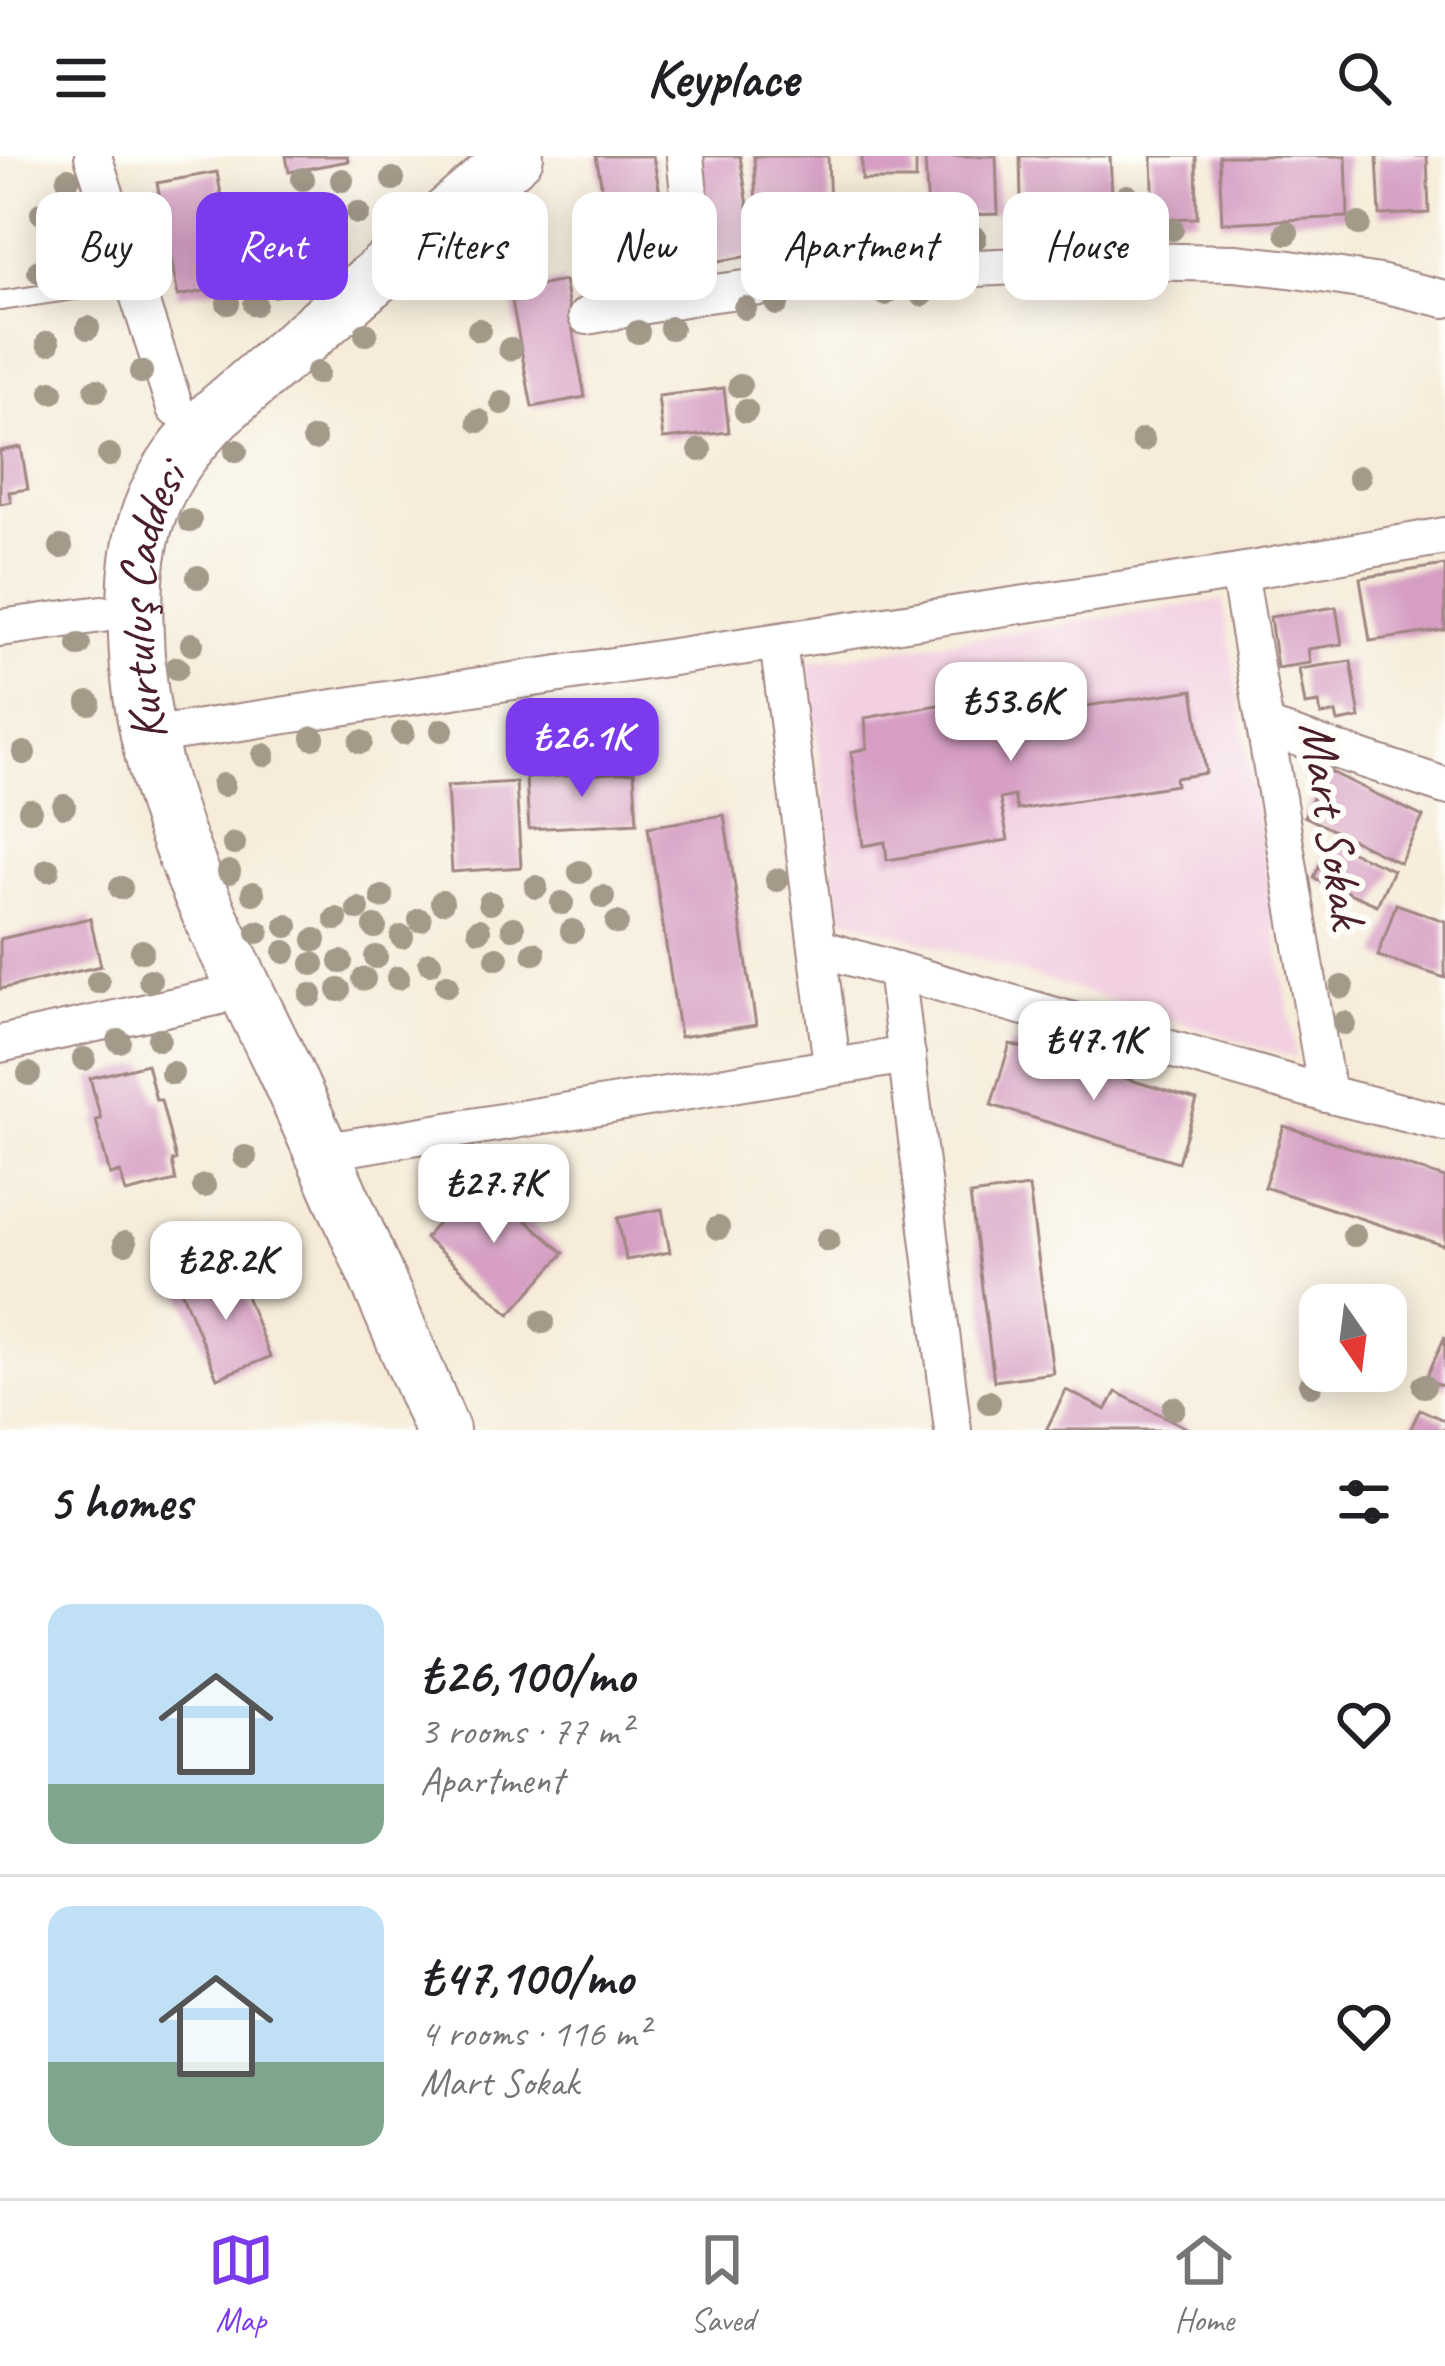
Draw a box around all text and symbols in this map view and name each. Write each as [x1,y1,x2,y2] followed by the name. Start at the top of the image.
[647,44,798,112] text: Keyplace
[48,45,114,111] icon: menu
[1331,45,1397,111] icon: search
[36,192,172,300] chip: Buy
[196,192,348,300] chip: Rent
[372,192,548,300] chip: Filters
[572,192,717,300] chip: New
[741,192,979,300] chip: Apartment
[1003,192,1169,300] chip: House
[104,444,204,747] street label: Kurtuluş Caddesi
[913,662,1109,764] pin: ₺53.6K
[962,676,1060,725] text: ₺53.6K
[484,698,680,800] pin: ₺26.1K
[533,712,631,761] text: ₺26.1K
[1285,717,1381,935] street label: Mart Sokak
[996,1001,1192,1103] pin: ₺47.1K
[1045,1015,1143,1064] text: ₺47.1K
[396,1144,592,1246] pin: ₺27.7K
[445,1158,543,1207] text: ₺27.7K
[128,1221,324,1323] pin: ₺28.2K
[177,1235,275,1284] text: ₺28.2K
[1299,1284,1407,1392] north arrow
[1299,1284,1407,1392] map controls
[1331,1469,1397,1535] icon: filters
[48,1470,191,1534] text: 5 homes
[420,1643,634,1707] text: ₺26,100/mo
[144,1652,288,1796] icon: home
[1331,1691,1397,1757] icon: heart
[420,1707,631,1756] text: 3 rooms · 77 m²
[420,1756,563,1805] text: Apartment
[420,1945,633,2009] text: ₺47,100/mo
[144,1954,288,2098] icon: home
[1331,1993,1397,2059] icon: heart
[420,2009,648,2058] text: 4 rooms · 116 m²
[420,2058,579,2107] text: Mart Sokak
[208,2227,274,2341] tab: Map
[689,2227,755,2341] tab: Saved
[1171,2227,1237,2341] tab: Home

